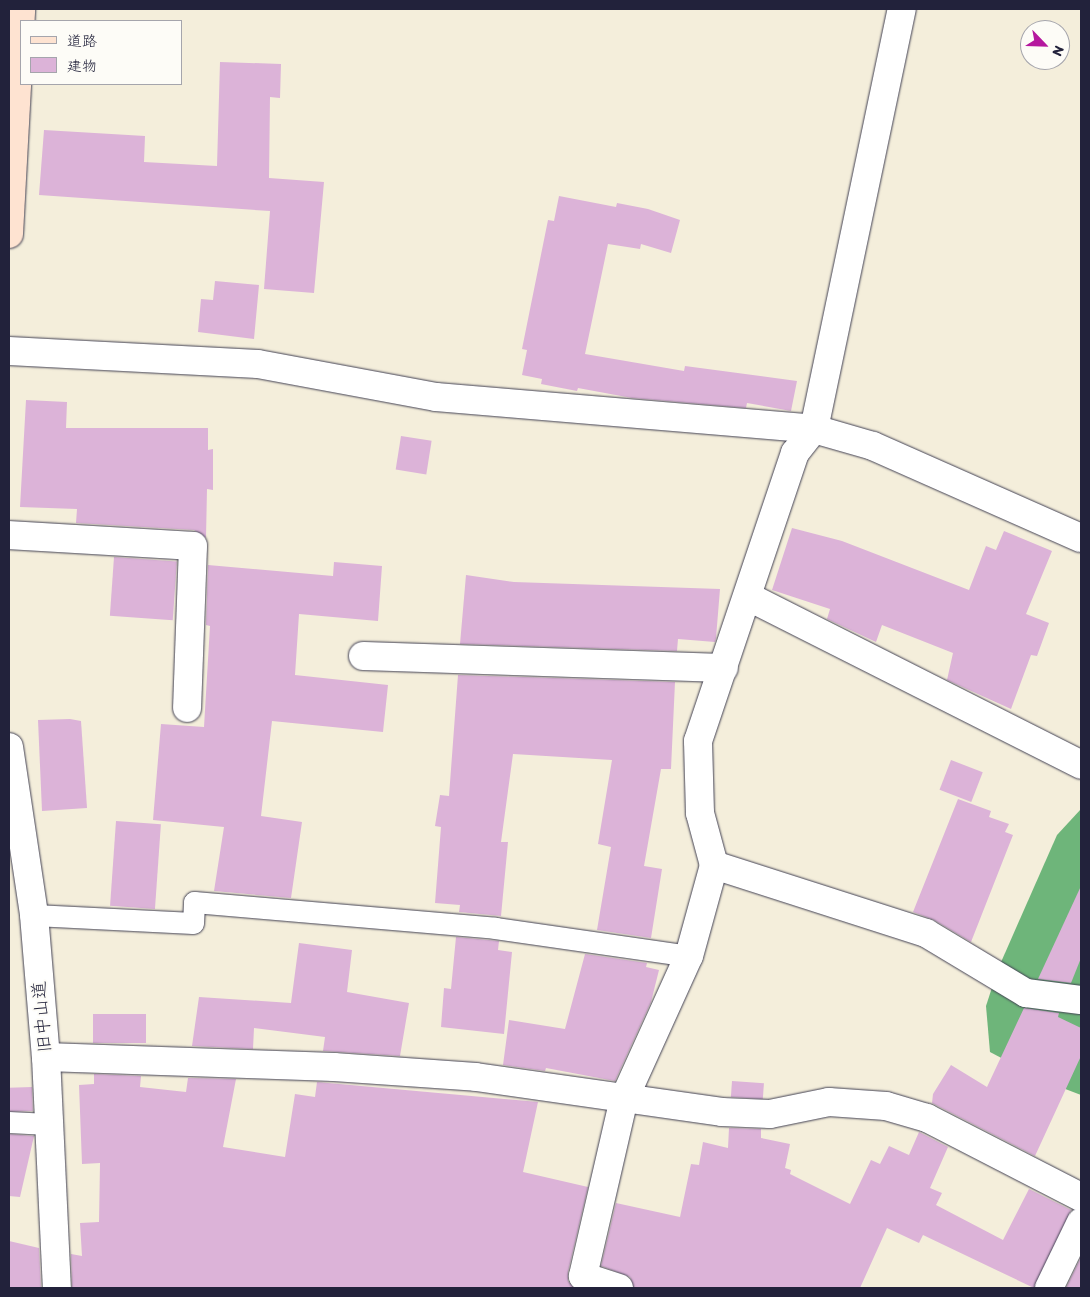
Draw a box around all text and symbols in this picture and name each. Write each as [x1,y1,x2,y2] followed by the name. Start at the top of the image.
[20,20,182,85] legend
[1020,20,1070,70] north arrow
[67,32,97,50] text: 道路
[1049,43,1068,59] text: N
[67,57,97,75] text: 建物
[28,980,56,1054] street label: 旧中山道

